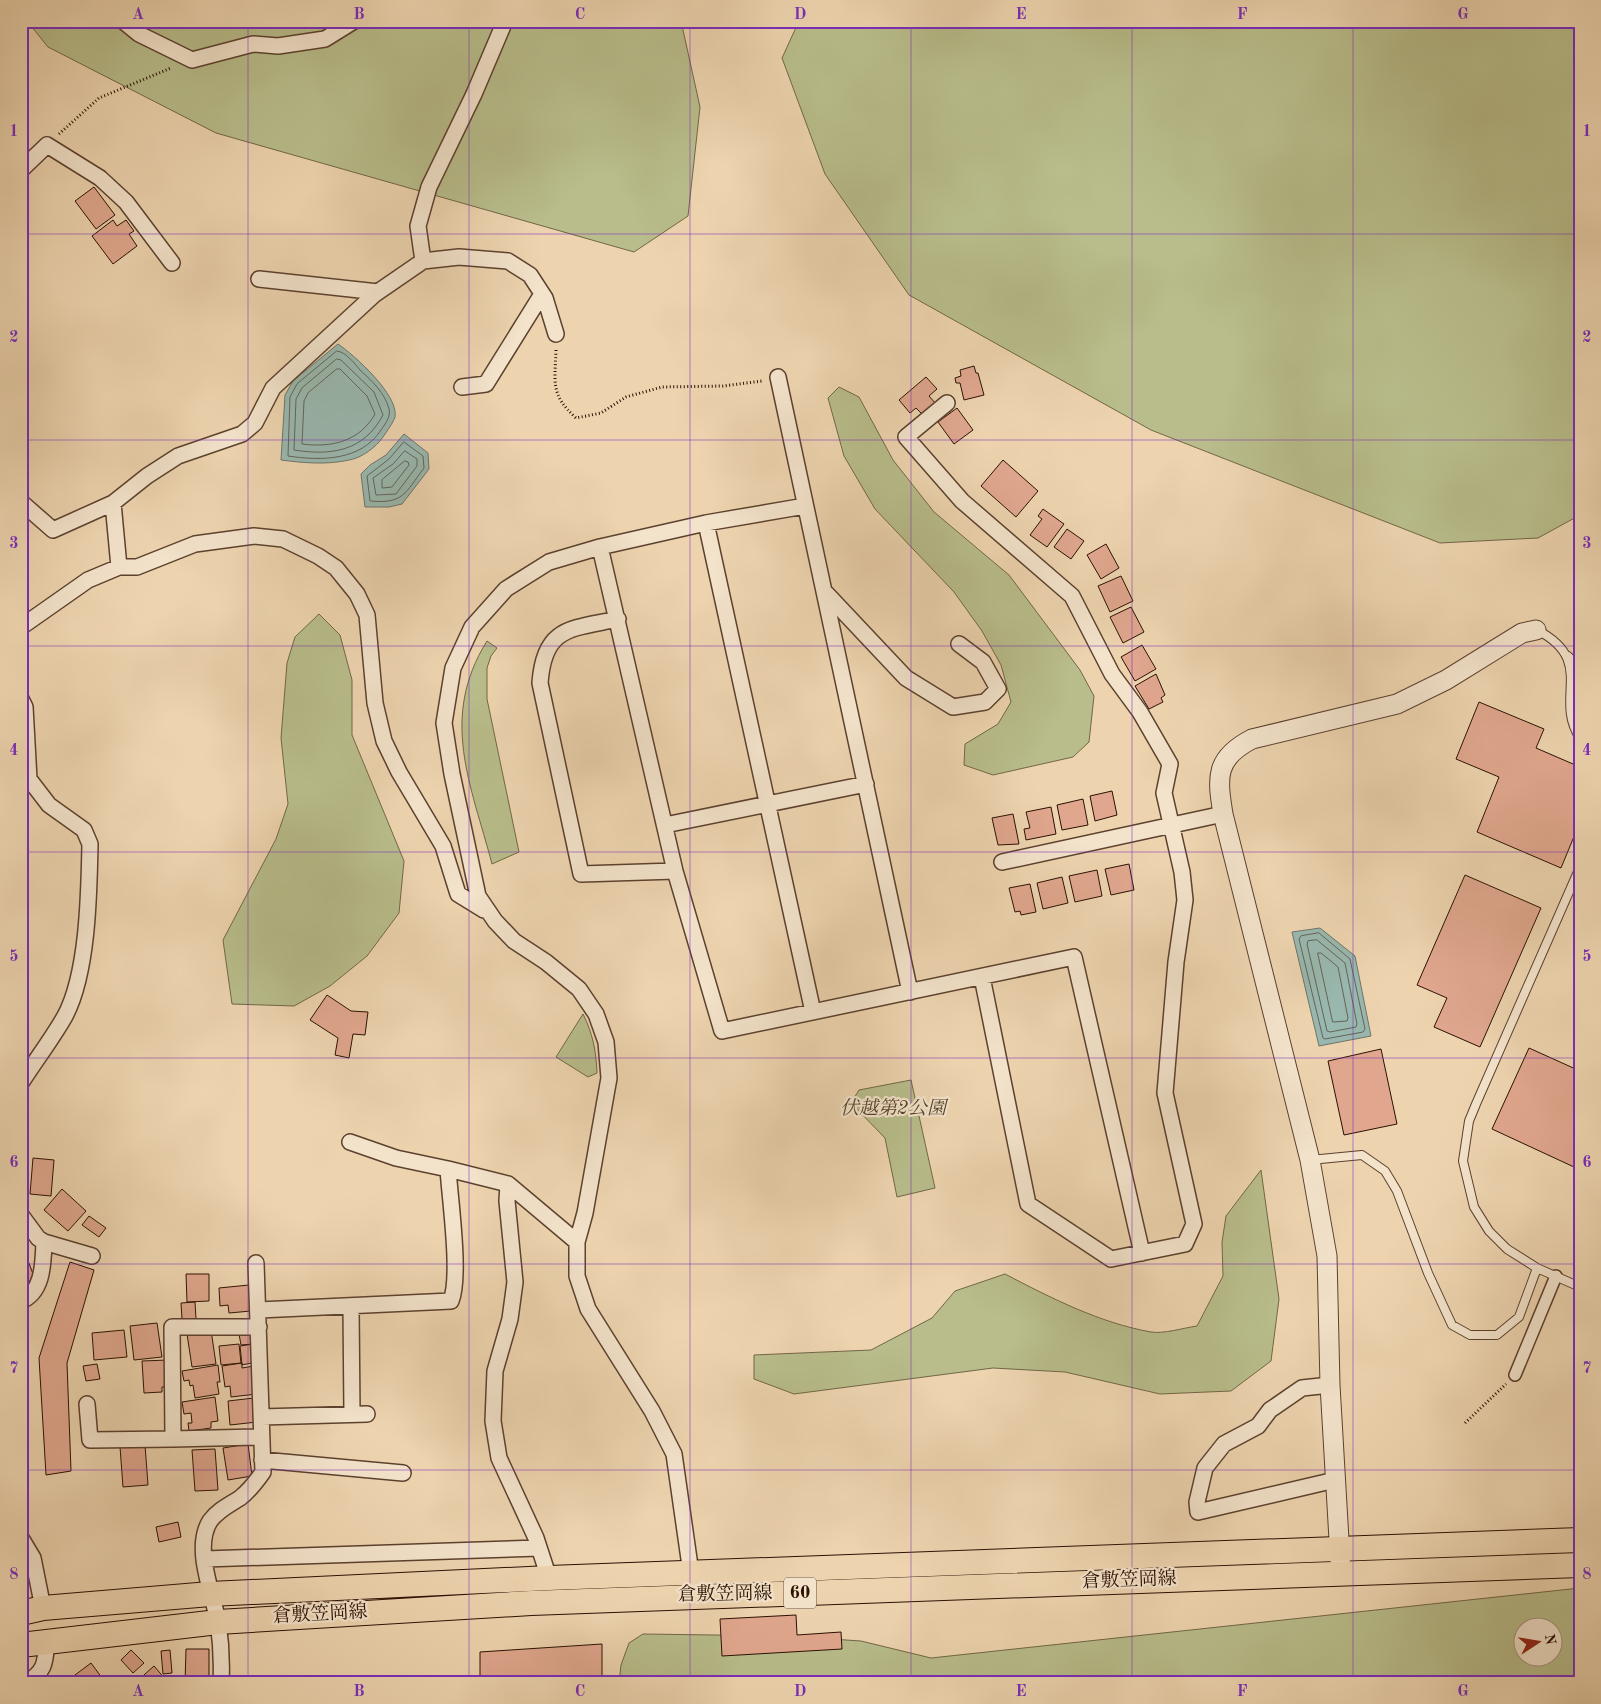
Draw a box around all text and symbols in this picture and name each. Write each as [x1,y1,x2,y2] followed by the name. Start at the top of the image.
[132,7,144,23] text: A
[353,7,365,23] text: B
[575,7,585,23] text: C
[794,7,806,23] text: D
[1015,7,1027,23] text: E
[1237,7,1248,23] text: F
[1457,7,1469,23] text: G
[9,124,19,140] text: 1
[1582,124,1592,140] text: 1
[9,330,19,346] text: 2
[1582,330,1592,346] text: 2
[9,536,19,552] text: 3
[1582,536,1592,552] text: 3
[9,743,19,759] text: 4
[1582,743,1592,759] text: 4
[9,949,19,965] text: 5
[1582,949,1592,965] text: 5
[840,1098,949,1119] park label: 伏越第2公園
[9,1155,19,1171] text: 6
[1582,1155,1592,1171] text: 6
[9,1361,19,1377] text: 7
[1582,1361,1592,1377] text: 7
[9,1567,19,1583] text: 8
[1081,1567,1177,1592] street label: 倉敷笠岡線
[1582,1567,1592,1583] text: 8
[784,1578,816,1609] road number: 60
[677,1582,773,1605] street label: 倉敷笠岡線
[272,1600,368,1627] street label: 倉敷笠岡線
[1514,1616,1564,1666] north arrow
[1542,1633,1558,1646] text: N
[132,1684,144,1700] text: A
[353,1684,365,1700] text: B
[575,1684,585,1700] text: C
[794,1684,806,1700] text: D
[1015,1684,1027,1700] text: E
[1237,1684,1248,1700] text: F
[1457,1684,1469,1700] text: G

